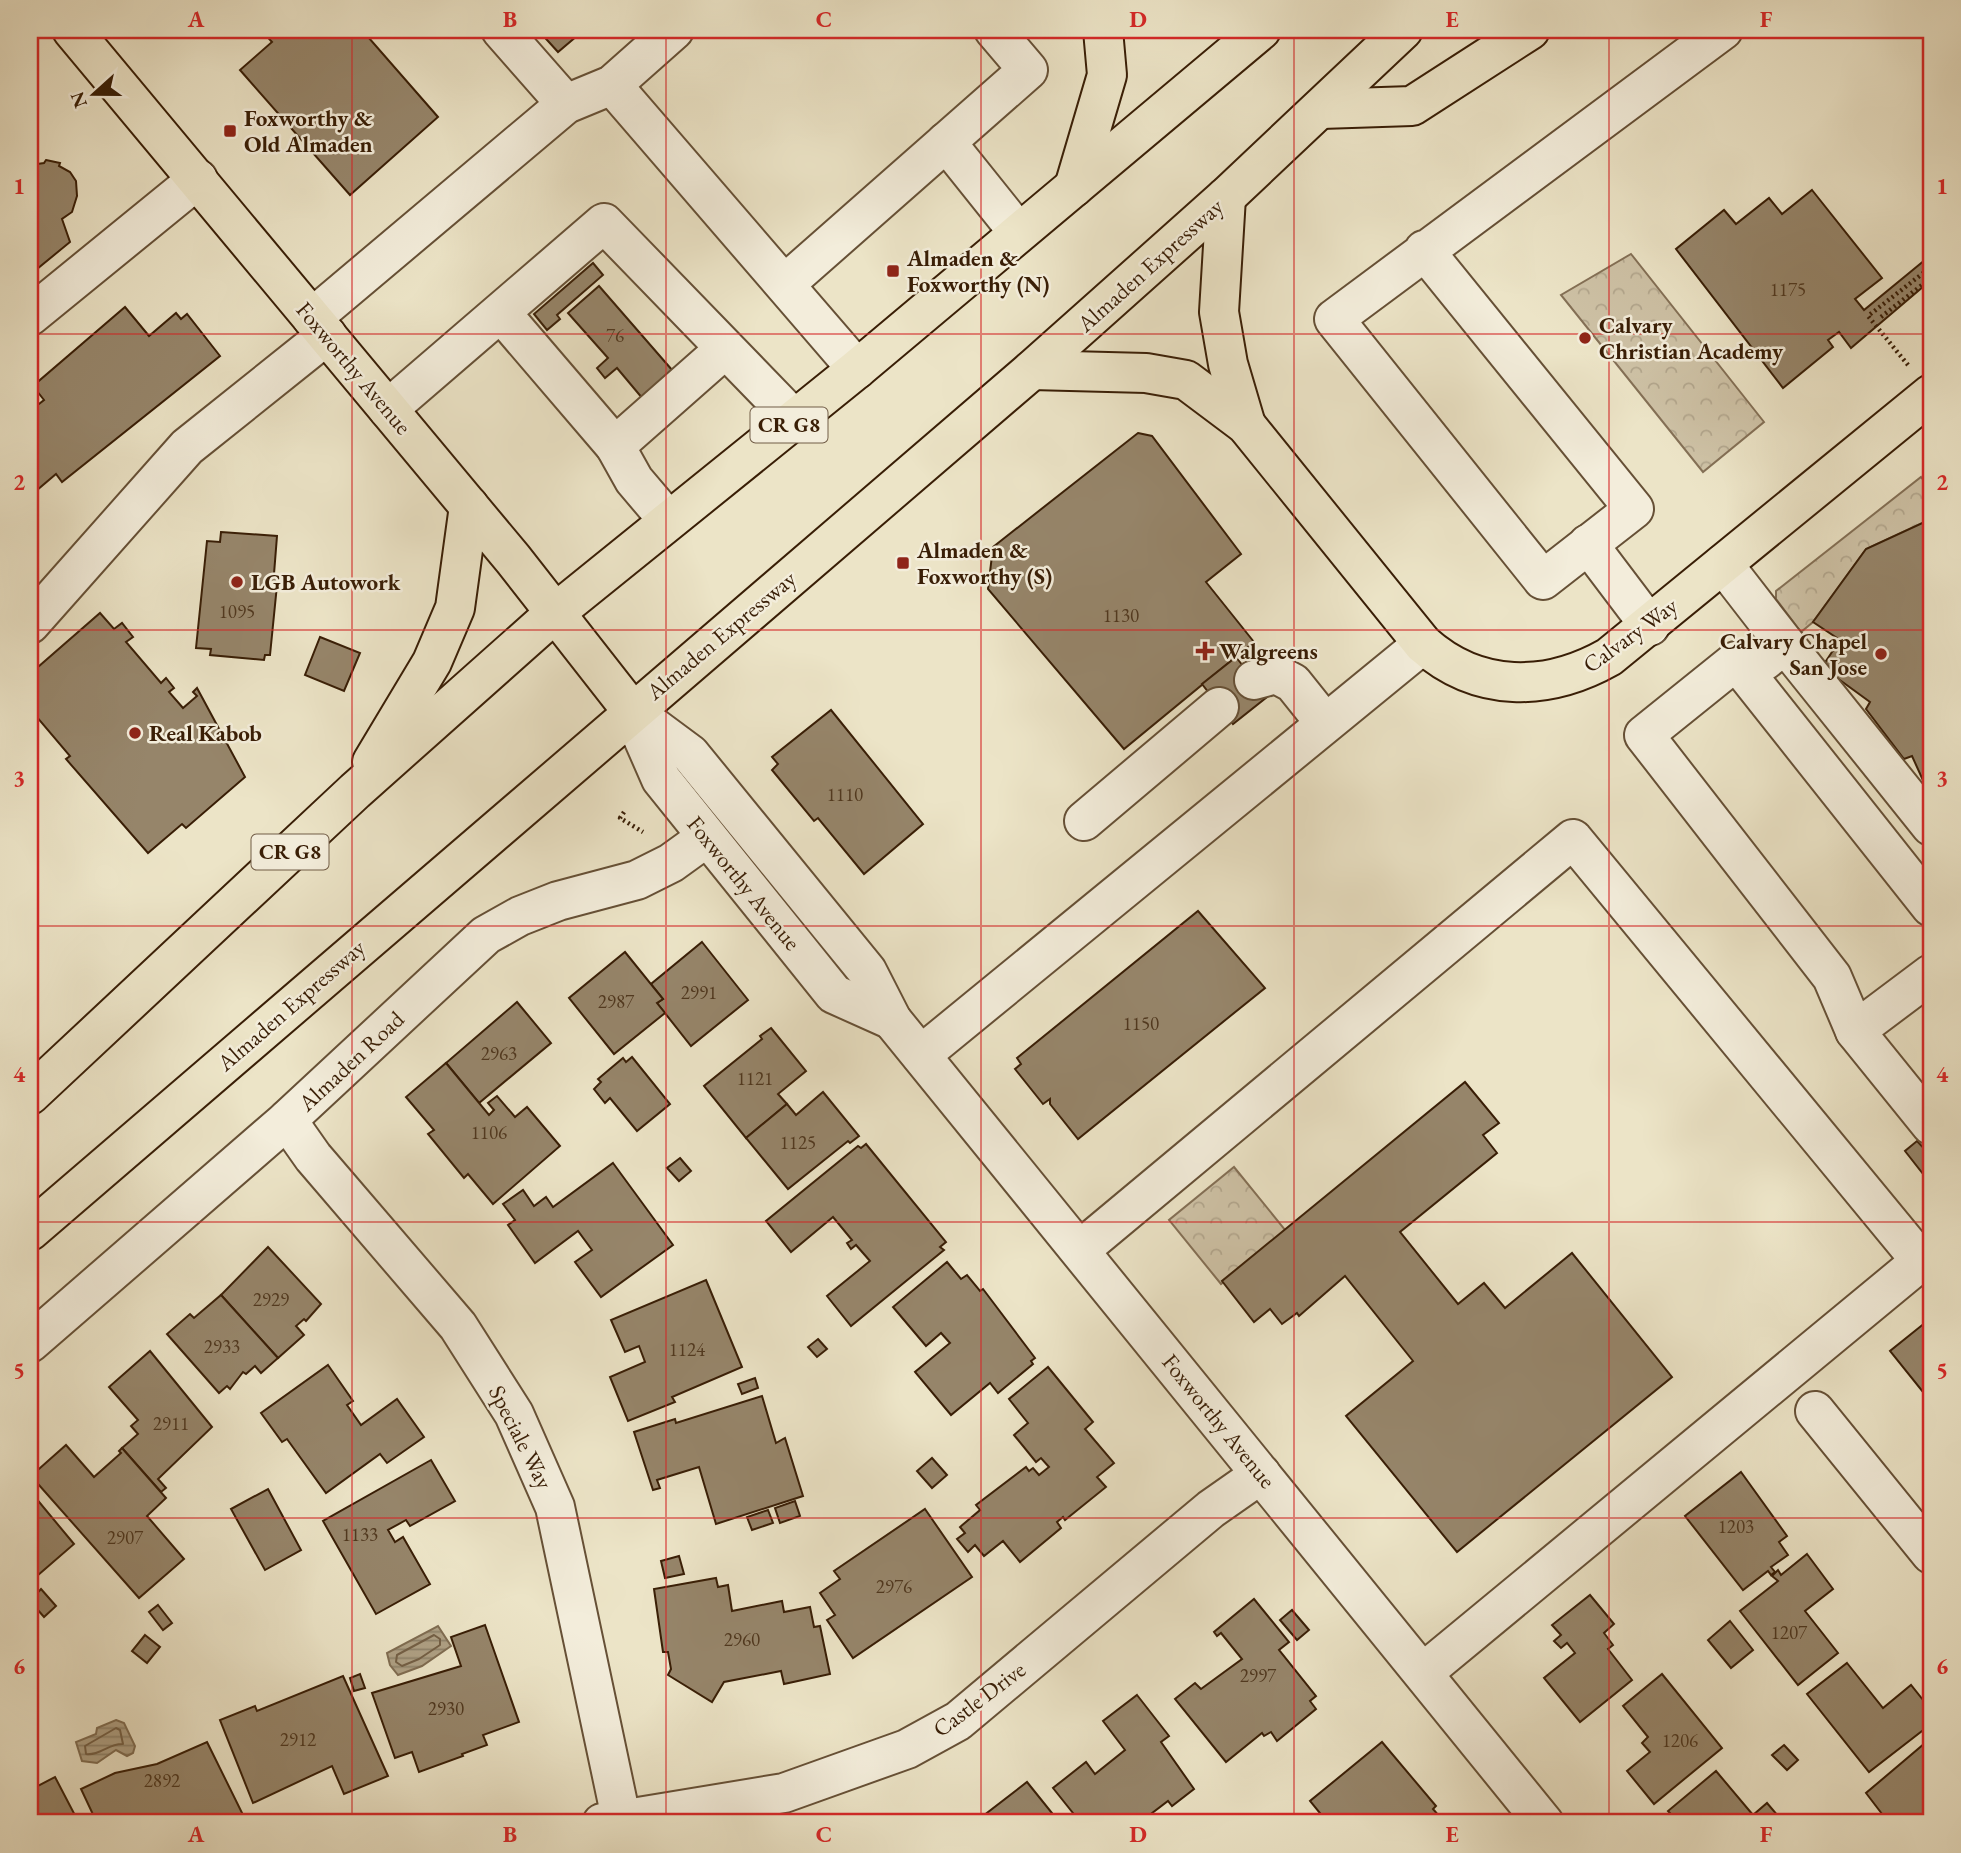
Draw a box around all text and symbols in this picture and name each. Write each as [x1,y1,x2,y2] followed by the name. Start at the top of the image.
[187,4,205,34] text: A
[503,4,517,34] text: B
[816,4,832,34] text: C
[1129,4,1147,34] text: D
[1445,4,1459,34] text: E
[1760,4,1773,34] text: F
[60,60,130,130] north arrow
[64,88,93,112] text: N
[244,103,373,159] place label: Foxworthy & Old Almaden
[222,123,238,139] marker: Foxworthy & Old Almaden
[13,171,25,201] text: 1
[1936,171,1948,201] text: 1
[1070,191,1230,339] street label: Almaden Expressway
[906,243,1049,299] place label: Almaden & Foxworthy (N)
[885,263,901,279] marker: Almaden & Foxworthy (N)
[1770,277,1806,302] house number: 1175
[290,295,418,441] street label: Foxworthy Avenue
[1599,310,1784,366] place label: Calvary Christian Academy
[606,323,624,348] house number: 76
[1577,330,1593,346] marker: Calvary Christian Academy
[750,408,828,442] road number: CR G8
[13,467,25,497] text: 2
[1936,467,1948,497] text: 2
[916,535,1052,591] place label: Almaden & Foxworthy (S)
[895,555,911,571] marker: Almaden & Foxworthy (S)
[639,563,803,707] street label: Almaden Expressway
[251,567,401,597] place label: LGB Autowork
[229,574,245,590] marker: LGB Autowork
[1577,590,1684,679] street label: Calvary Way
[219,599,255,624] house number: 1095
[1103,603,1139,628] house number: 1130
[1720,626,1867,682] place label: Calvary Chapel San Jose
[1219,636,1318,666] place label: Walgreens
[1197,643,1213,659] marker: Walgreens
[1873,646,1889,662] marker: Calvary Chapel San Jose
[149,718,262,748] place label: Real Kabob
[127,725,143,741] marker: Real Kabob
[13,763,25,793] text: 3
[1936,763,1948,793] text: 3
[827,782,863,807] house number: 1110
[681,810,807,956] street label: Foxworthy Avenue
[252,834,328,870] road number: CR G8
[210,932,372,1078] street label: Almaden Expressway
[681,980,717,1005] house number: 2991
[598,989,635,1014] house number: 2987
[291,1004,410,1118] street label: Almaden Road
[1123,1011,1159,1036] house number: 1150
[481,1041,517,1066] house number: 2963
[13,1059,26,1089] text: 4
[1936,1059,1949,1089] text: 4
[737,1066,773,1091] house number: 1121
[471,1120,507,1145] house number: 1106
[780,1130,816,1155] house number: 1125
[253,1287,289,1312] house number: 2929
[204,1334,240,1359] house number: 2933
[669,1337,706,1362] house number: 1124
[1156,1348,1282,1494] street label: Foxworthy Avenue
[13,1355,25,1385] text: 5
[1936,1355,1948,1385] text: 5
[482,1380,560,1495] street label: Speciale Way
[153,1411,189,1436] house number: 2911
[1718,1514,1754,1539] house number: 1203
[342,1522,378,1547] house number: 1133
[107,1525,144,1550] house number: 2907
[876,1574,912,1599] house number: 2976
[1771,1620,1808,1645] house number: 1207
[724,1627,760,1652] house number: 2960
[13,1651,25,1681] text: 6
[1936,1651,1948,1681] text: 6
[927,1654,1031,1744] street label: Castle Drive
[1240,1663,1277,1688] house number: 2997
[428,1696,464,1721] house number: 2930
[280,1727,316,1752] house number: 2912
[1662,1728,1698,1753] house number: 1206
[144,1768,180,1793] house number: 2892
[187,1819,205,1849] text: A
[503,1819,517,1849] text: B
[816,1819,832,1849] text: C
[1129,1819,1147,1849] text: D
[1445,1819,1459,1849] text: E
[1760,1819,1773,1849] text: F

